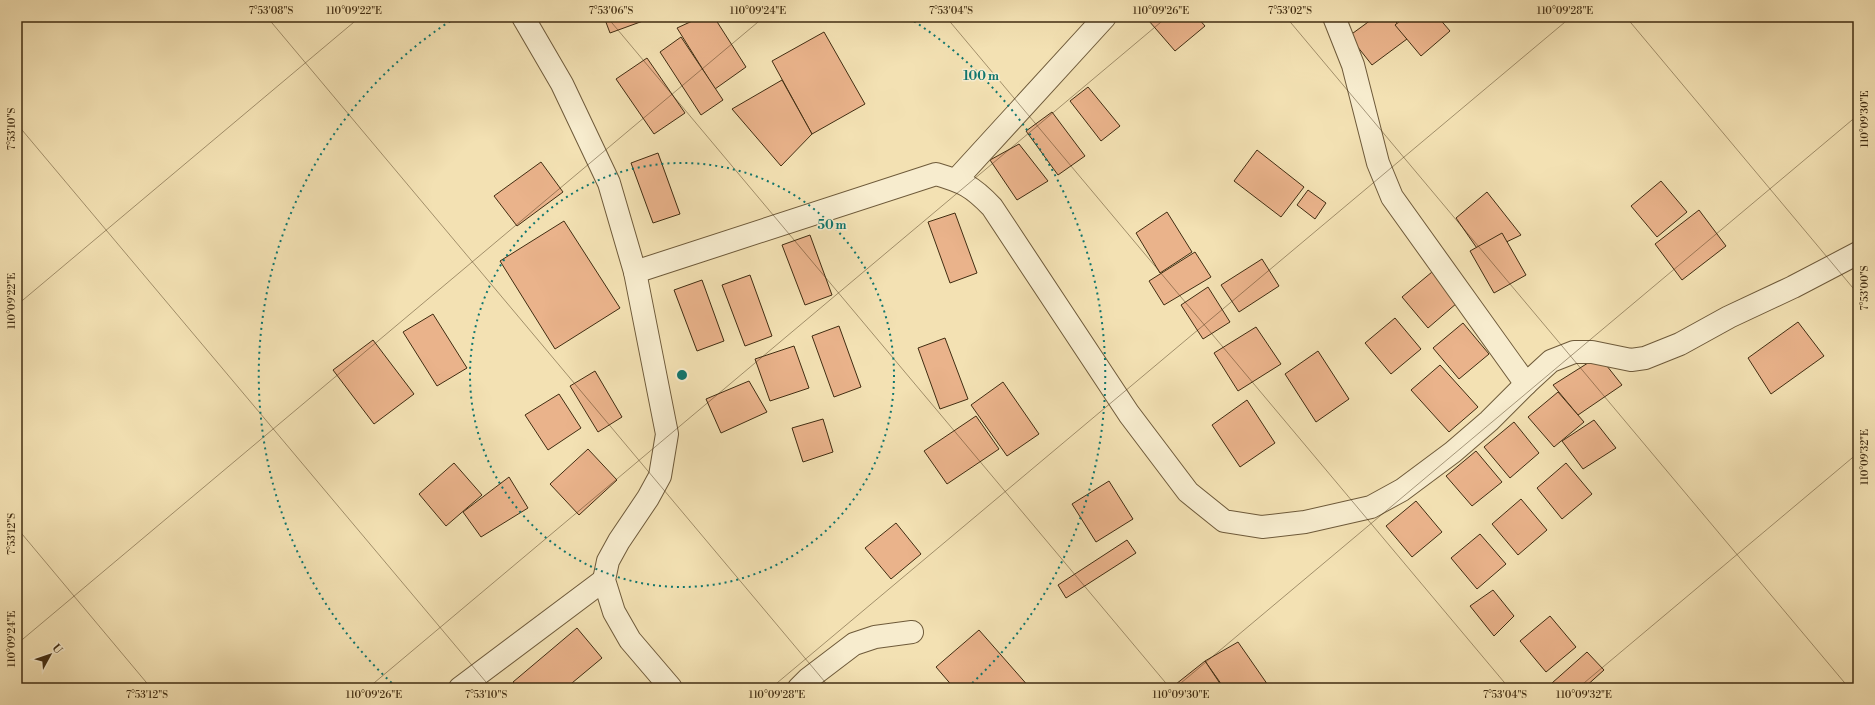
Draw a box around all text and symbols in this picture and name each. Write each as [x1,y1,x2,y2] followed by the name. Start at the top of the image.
[249,5,293,17] text: 7°53'08"S
[326,5,382,17] text: 110°09'22"E
[589,5,633,17] text: 7°53'06"S
[730,5,786,17] text: 110°09'24"E
[929,5,973,17] text: 7°53'04"S
[1133,5,1189,17] text: 110°09'26"E
[1268,5,1312,17] text: 7°53'02"S
[1537,5,1593,17] text: 110°09'28"E
[963,69,999,84] text: 100 m
[1859,91,1871,147] text: 110°09'30"E
[6,108,18,150] text: 7°53'10"S
[817,218,847,233] text: 50 m
[1859,265,1871,310] text: 7°53'00"S
[6,273,18,329] text: 110°09'22"E
[675,368,689,382] centre of rings
[1859,429,1871,485] text: 110°09'32"E
[6,513,18,555] text: 7°53'12"S
[6,611,18,667] text: 110°09'24"E
[30,635,70,675] north arrow
[49,641,65,657] text: U
[126,689,168,701] text: 7°53'12"S
[346,689,402,701] text: 110°09'26"E
[465,689,507,701] text: 7°53'10"S
[749,689,805,701] text: 110°09'28"E
[1153,689,1209,701] text: 110°09'30"E
[1483,689,1527,701] text: 7°53'04"S
[1556,689,1612,701] text: 110°09'32"E

